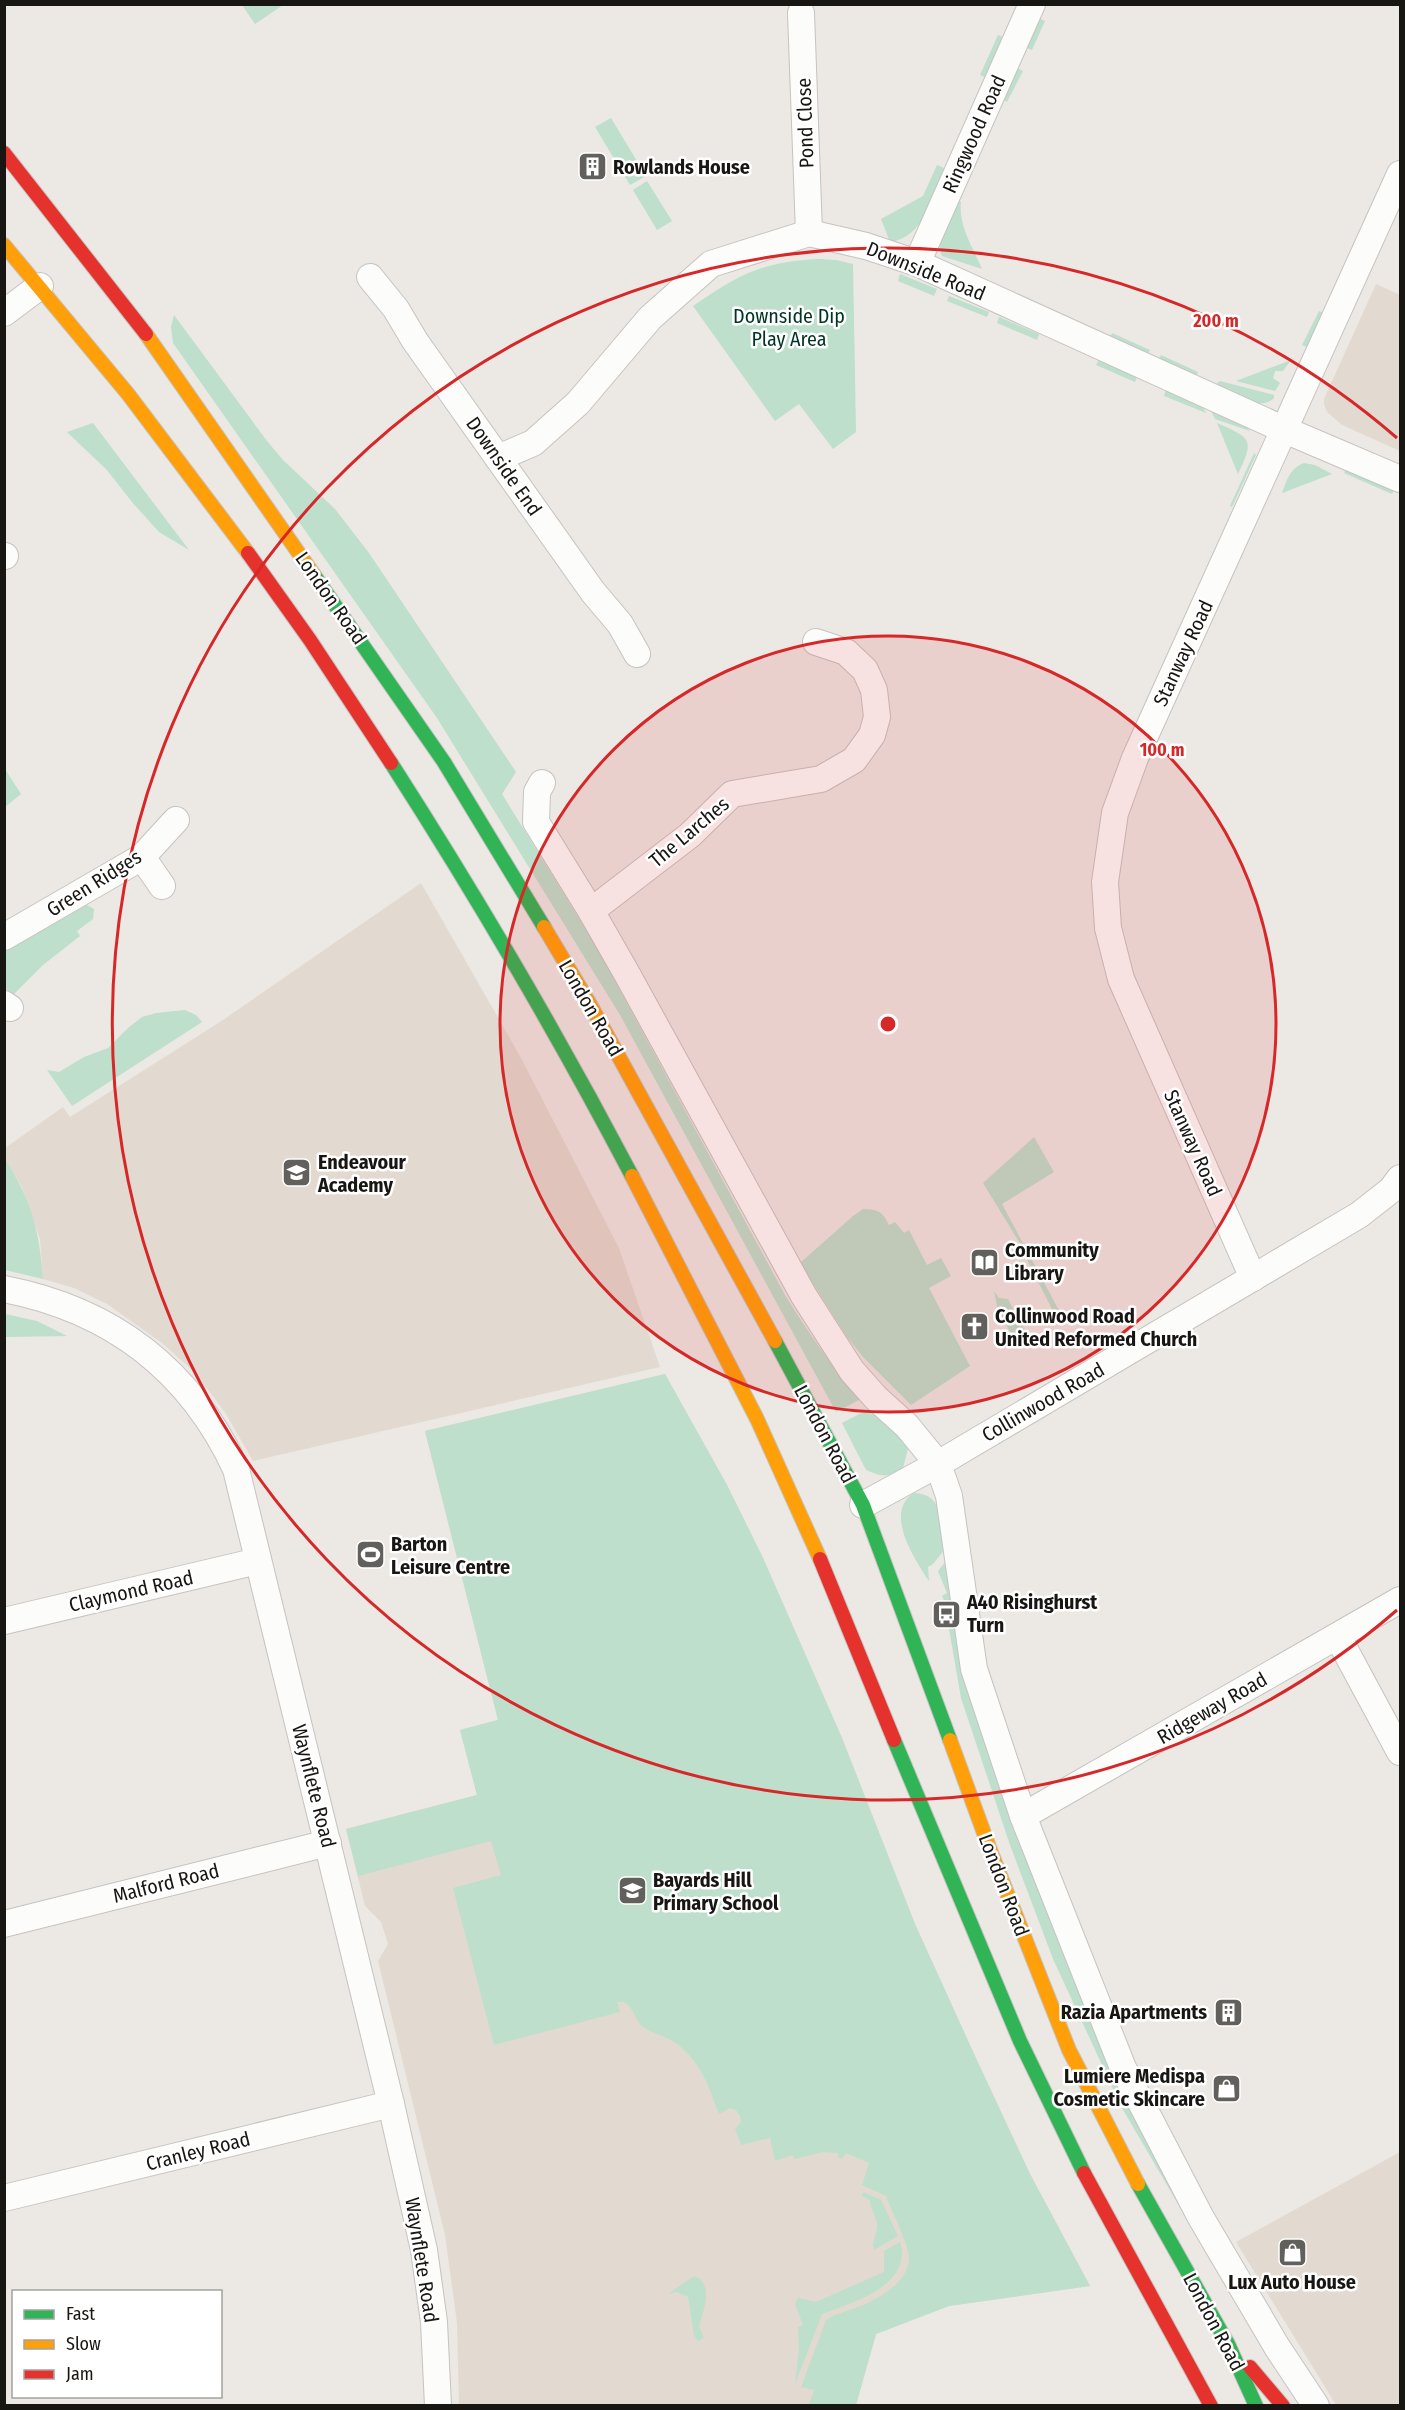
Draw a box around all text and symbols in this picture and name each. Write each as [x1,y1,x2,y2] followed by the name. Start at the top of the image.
[937,71,1011,197] street label: Ringwood Road
[791,77,819,169] street label: Pond Close
[576,151,608,183] building icon: Rowlands House
[613,155,750,179] place label: Rowlands House
[863,236,989,306] street label: Downside Road
[733,304,845,351] park label: Downside Dip Play Area
[1192,310,1239,332] text: 200 m
[461,412,547,520] street label: Downside End
[290,547,372,649] street label: London Road
[1148,596,1218,710] street label: Stanway Road
[1140,739,1184,761] text: 100 m
[644,792,734,872] street label: The Larches
[42,844,146,922] street label: Green Ridges
[554,955,628,1061] street label: London Road
[878,1014,898,1034] centre of rings
[1159,1086,1227,1200] street label: Stanway Road
[317,1150,407,1197] place label: Endeavour Academy
[281,1157,313,1189] school or university icon: Endeavour Academy
[1005,1238,1099,1285] place label: Community Library
[968,1246,1000,1278] library icon: Community Library
[995,1304,1197,1351] place label: Collinwood Road United Reformed Church
[958,1311,990,1343] church icon: Collinwood Road United Reformed Church
[977,1357,1109,1447] street label: Collinwood Road
[789,1381,861,1487] street label: London Road
[391,1532,510,1579] place label: Barton Leisure Centre
[354,1539,386,1571] sports icon: Barton Leisure Centre
[66,1565,196,1617] street label: Claymond Road
[966,1590,1098,1637] place label: A40 Risinghurst Turn
[930,1598,962,1630] bus stop icon: A40 Risinghurst Turn
[1153,1667,1271,1749] street label: Ridgeway Road
[287,1722,341,1850] street label: Waynflete Road
[974,1831,1034,1939] street label: London Road
[110,1858,222,1908] street label: Malford Road
[653,1868,779,1915] place label: Bayards Hill Primary School
[616,1875,648,1907] school or university icon: Bayards Hill Primary School
[1212,1996,1244,2028] building icon: Razia Apartments
[1061,2000,1207,2024] place label: Razia Apartments
[1053,2064,1205,2111] place label: Lumiere Medispa Cosmetic Skincare
[1210,2072,1242,2104] shop icon: Lumiere Medispa Cosmetic Skincare
[143,2126,253,2176] street label: Cranley Road
[400,2196,444,2324] street label: Waynflete Road
[1276,2236,1308,2268] shop icon: Lux Auto House
[1178,2269,1250,2375] street label: London Road
[1228,2270,1356,2294] place label: Lux Auto House
[12,2290,222,2398] legend
[66,2303,95,2325] text: Fast
[66,2333,101,2355] text: Slow
[66,2363,94,2385] text: Jam

